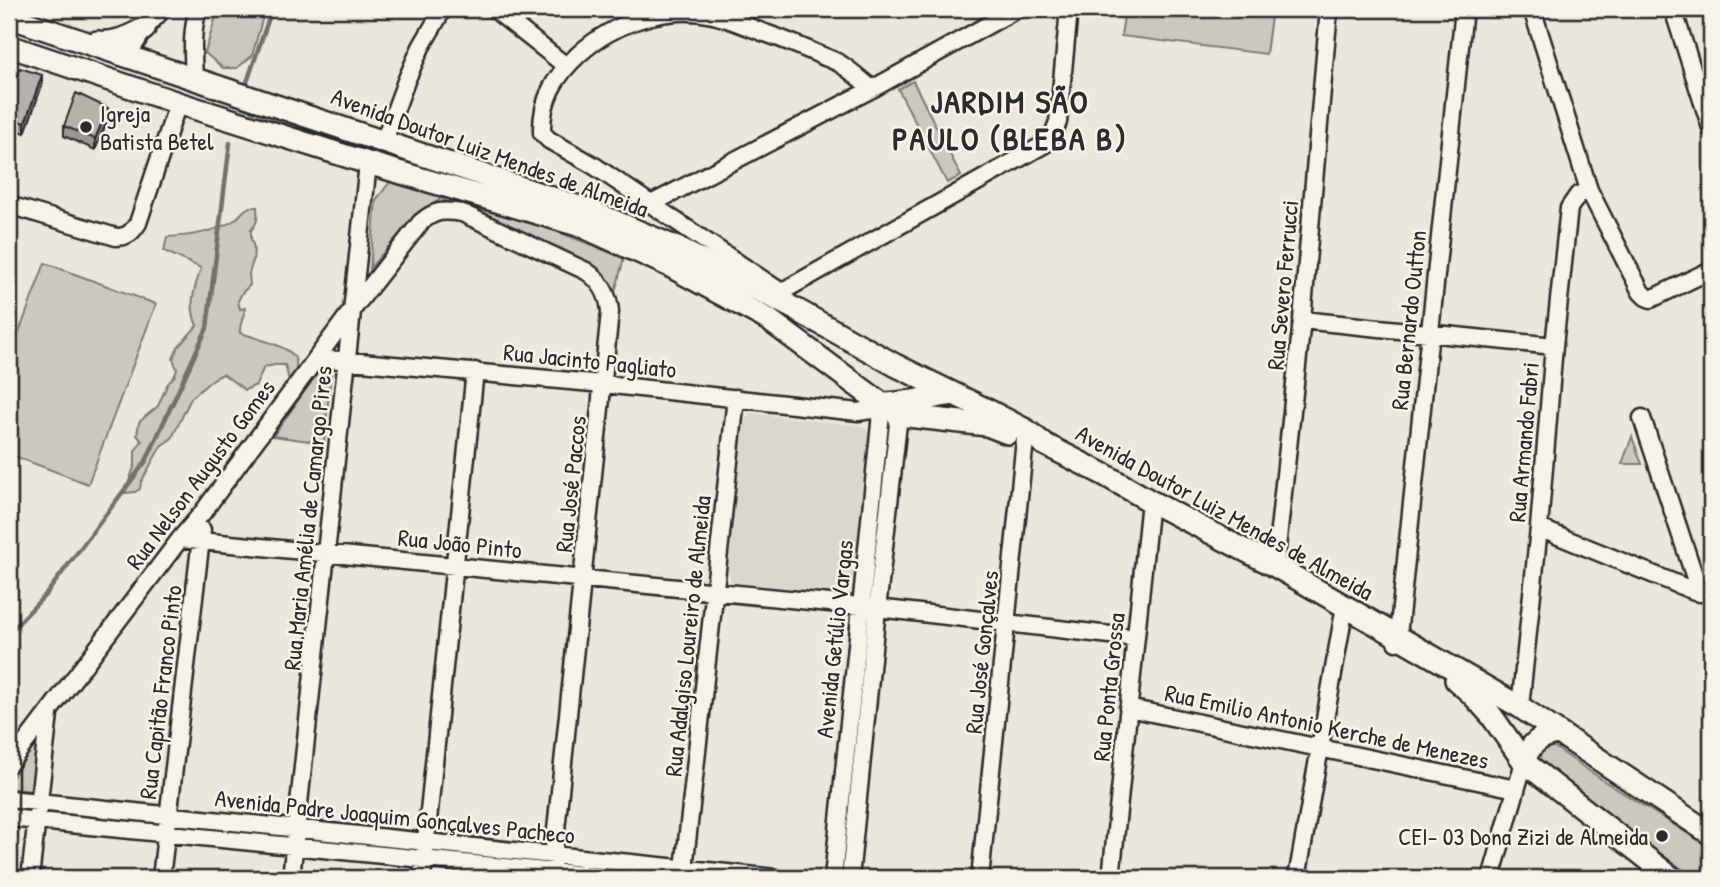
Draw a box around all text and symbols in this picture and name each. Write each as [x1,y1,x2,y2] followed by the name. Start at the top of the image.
[327,80,653,224] street label: Avenida Doutor Luiz Mendes de Almeida
[892,80,1128,160] district label: JARDIM SÃO PAULO (BLEBA B)
[100,97,214,157] place label: Igreja Batista Betel
[78,119,94,135] marker: Igreja Batista Betel
[1259,199,1305,371] street label: Rua Severo Ferrucci
[1383,229,1433,411] street label: Rua Bernardo Outton
[502,335,678,385] street label: Rua Jacinto Pagliato
[1500,361,1546,523] street label: Rua Armando Fabri
[275,364,339,672] street label: Rua Maria Amélia de Camargo Pires
[118,373,282,575] street label: Rua Nelson Augusto Gomes
[547,414,593,554] street label: Rua José Paccos
[1071,417,1379,607] street label: Avenida Doutor Luiz Mendes de Almeida
[656,494,718,778] street label: Rua Adalgiso Loureiro de Almeida
[397,521,524,565] street label: Rua João Pinto
[808,539,860,739] street label: Avenida Getúlio Vargas
[957,569,1005,735] street label: Rua José Gonçalves
[131,583,189,801] street label: Rua Capitão Franco Pinto
[1084,611,1132,763] street label: Rua Ponta Grossa
[1162,676,1492,776] street label: Rua Emilio Antonio Kerche de Menezes
[213,781,577,851] street label: Avenida Padre Joaquim Gonçalves Pacheco
[1398,820,1648,852] place label: CEI- 03 Dona Zizi de Almeida
[1654,828,1670,844] marker: CEI- 03 Dona Zizi de Almeida

